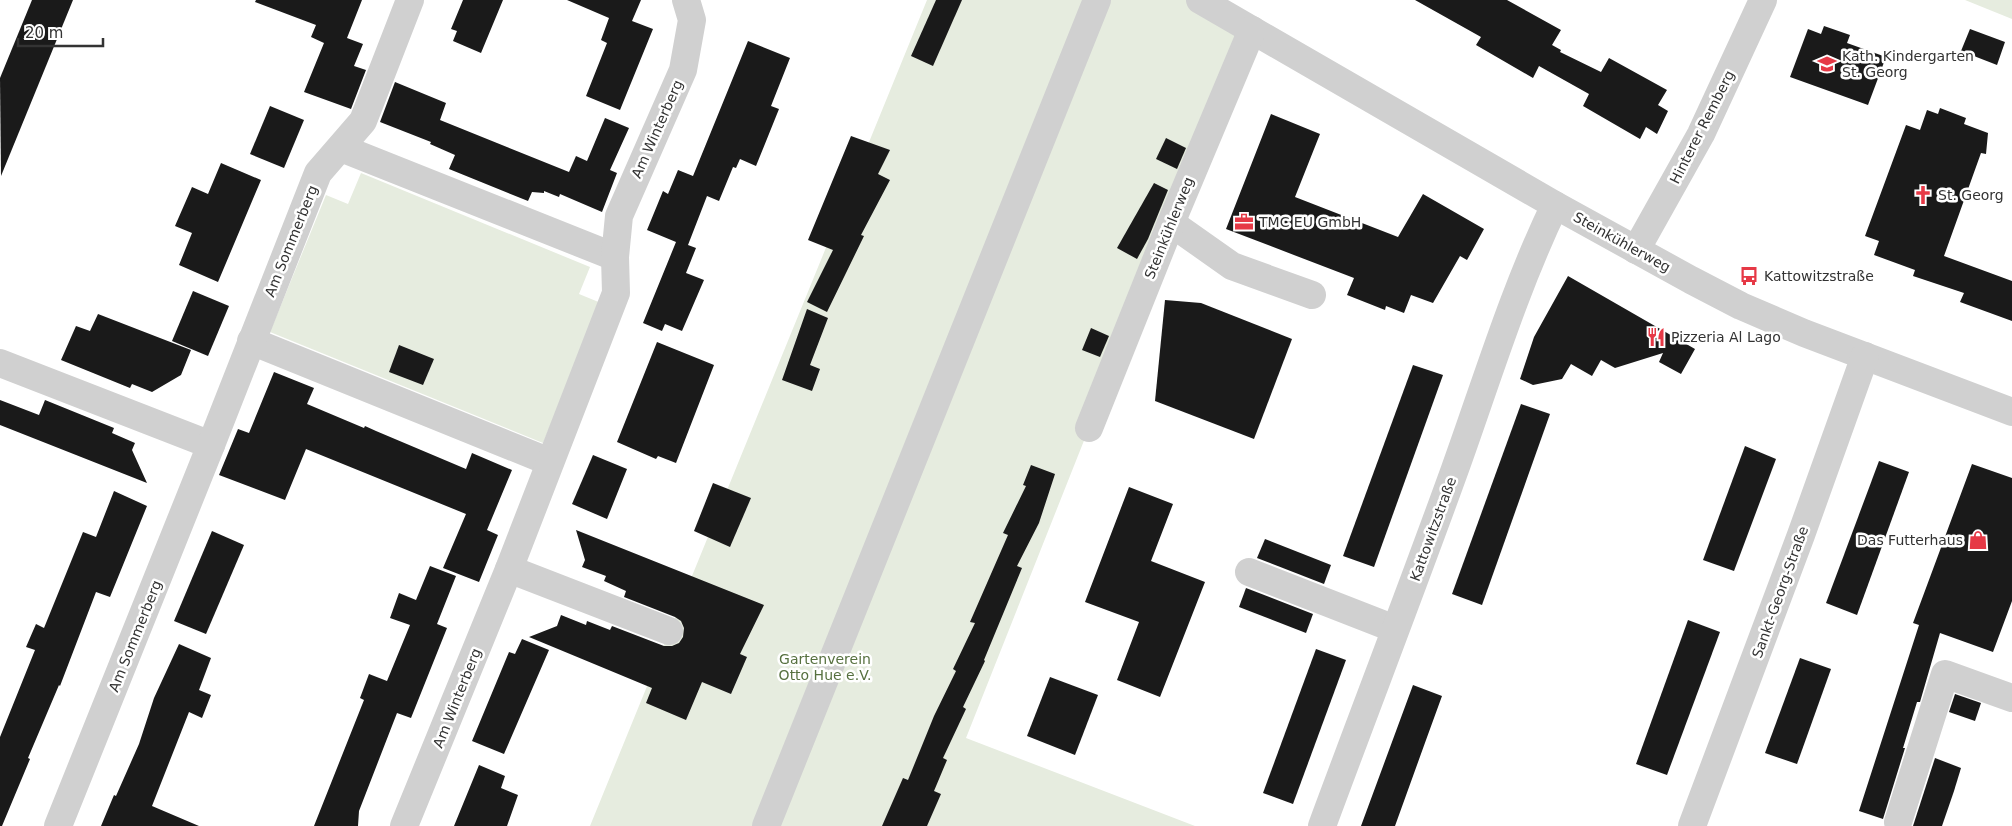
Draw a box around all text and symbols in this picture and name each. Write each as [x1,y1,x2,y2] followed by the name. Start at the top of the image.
[18,15,102,47] scale bar
[25,24,63,42] text: 20 m
[1842,48,1974,80] place label: Kath. Kindergarten St. Georg
[1816,53,1838,75] school or university icon: Kath. Kindergarten St. Georg
[1667,68,1737,186] street label: Hinterer Remberg
[628,77,686,181] street label: Am Winterberg
[1141,175,1197,281] street label: Steinkühlerweg
[261,183,321,299] street label: Am Sommerberg
[1912,184,1934,206] church icon: St. Georg
[1938,187,2004,203] place label: St. Georg
[1571,209,1673,275] street label: Steinkühlerweg
[1233,211,1255,233] office icon: TMC EU GmbH
[1258,214,1361,230] place label: TMC EU GmbH
[1738,265,1760,287] bus stop icon: Kattowitzstraße
[1764,268,1874,284] place label: Kattowitzstraße
[1645,326,1667,348] restaurant icon: Pizzeria Al Lago
[1671,329,1781,345] place label: Pizzeria Al Lago
[1407,475,1459,583] street label: Kattowitzstraße
[1749,524,1811,660] street label: Sankt-Georg-Straße
[1967,529,1989,551] shop icon: Das Futterhaus
[1857,532,1963,548] place label: Das Futterhaus
[105,578,165,694] street label: Am Sommerberg
[430,646,484,750] street label: Am Winterberg
[779,651,871,683] park label: Gartenverein Otto Hue e.V.

